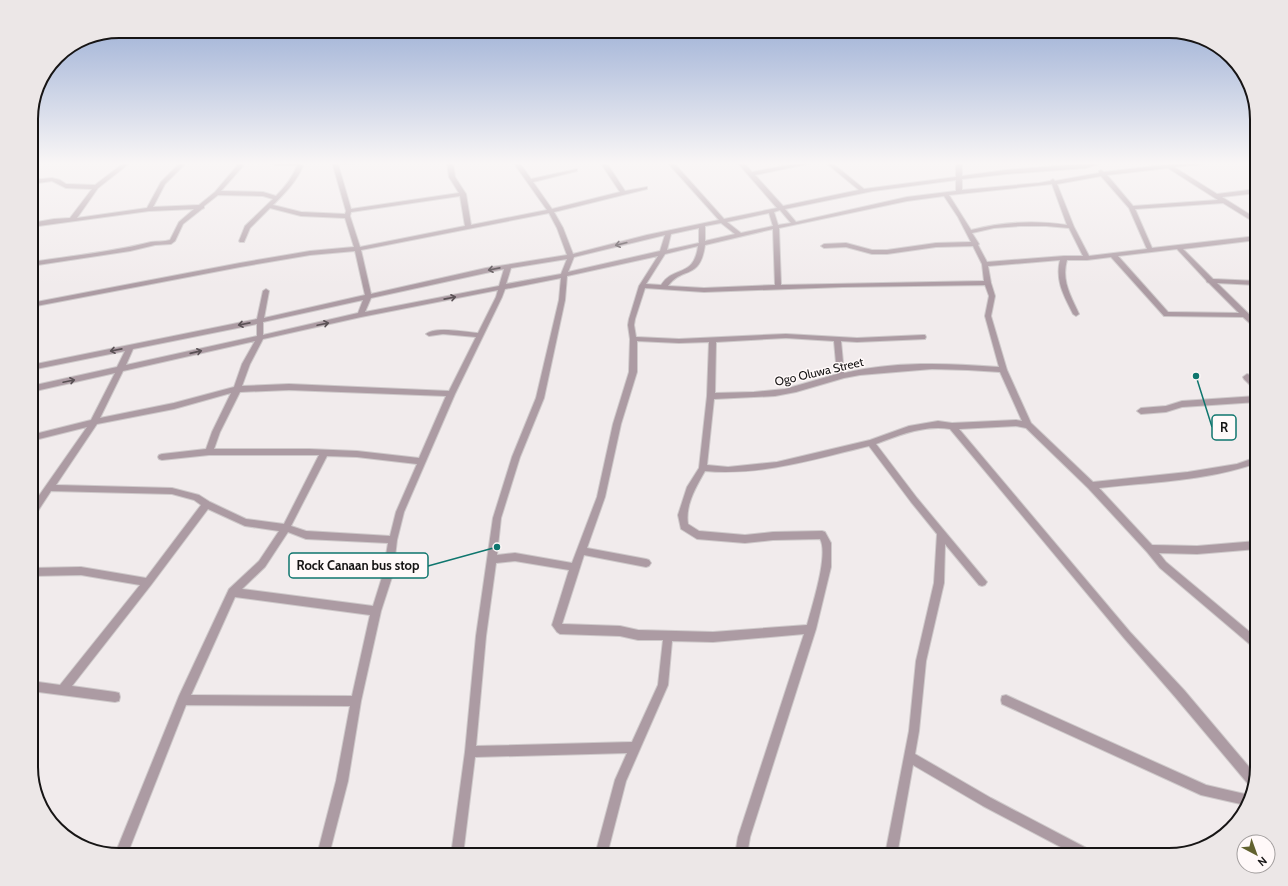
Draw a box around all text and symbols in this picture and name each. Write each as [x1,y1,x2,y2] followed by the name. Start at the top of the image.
[615,240,628,248] one-way arrow
[488,265,501,273] one-way arrow
[444,294,457,302] one-way arrow
[316,319,329,327] one-way arrow
[238,321,251,329] one-way arrow
[110,346,123,354] one-way arrow
[189,348,202,355] one-way arrow
[773,354,865,389] street label: Ogo Oluwa Street
[62,376,75,384] one-way arrow
[1212,415,1236,440] callout: R
[1220,419,1228,435] text: R
[289,553,428,578] callout: Rock Canaan bus stop
[297,557,420,573] text: Rock Canaan bus stop
[1236,834,1276,874] north arrow
[1255,854,1270,869] text: N

